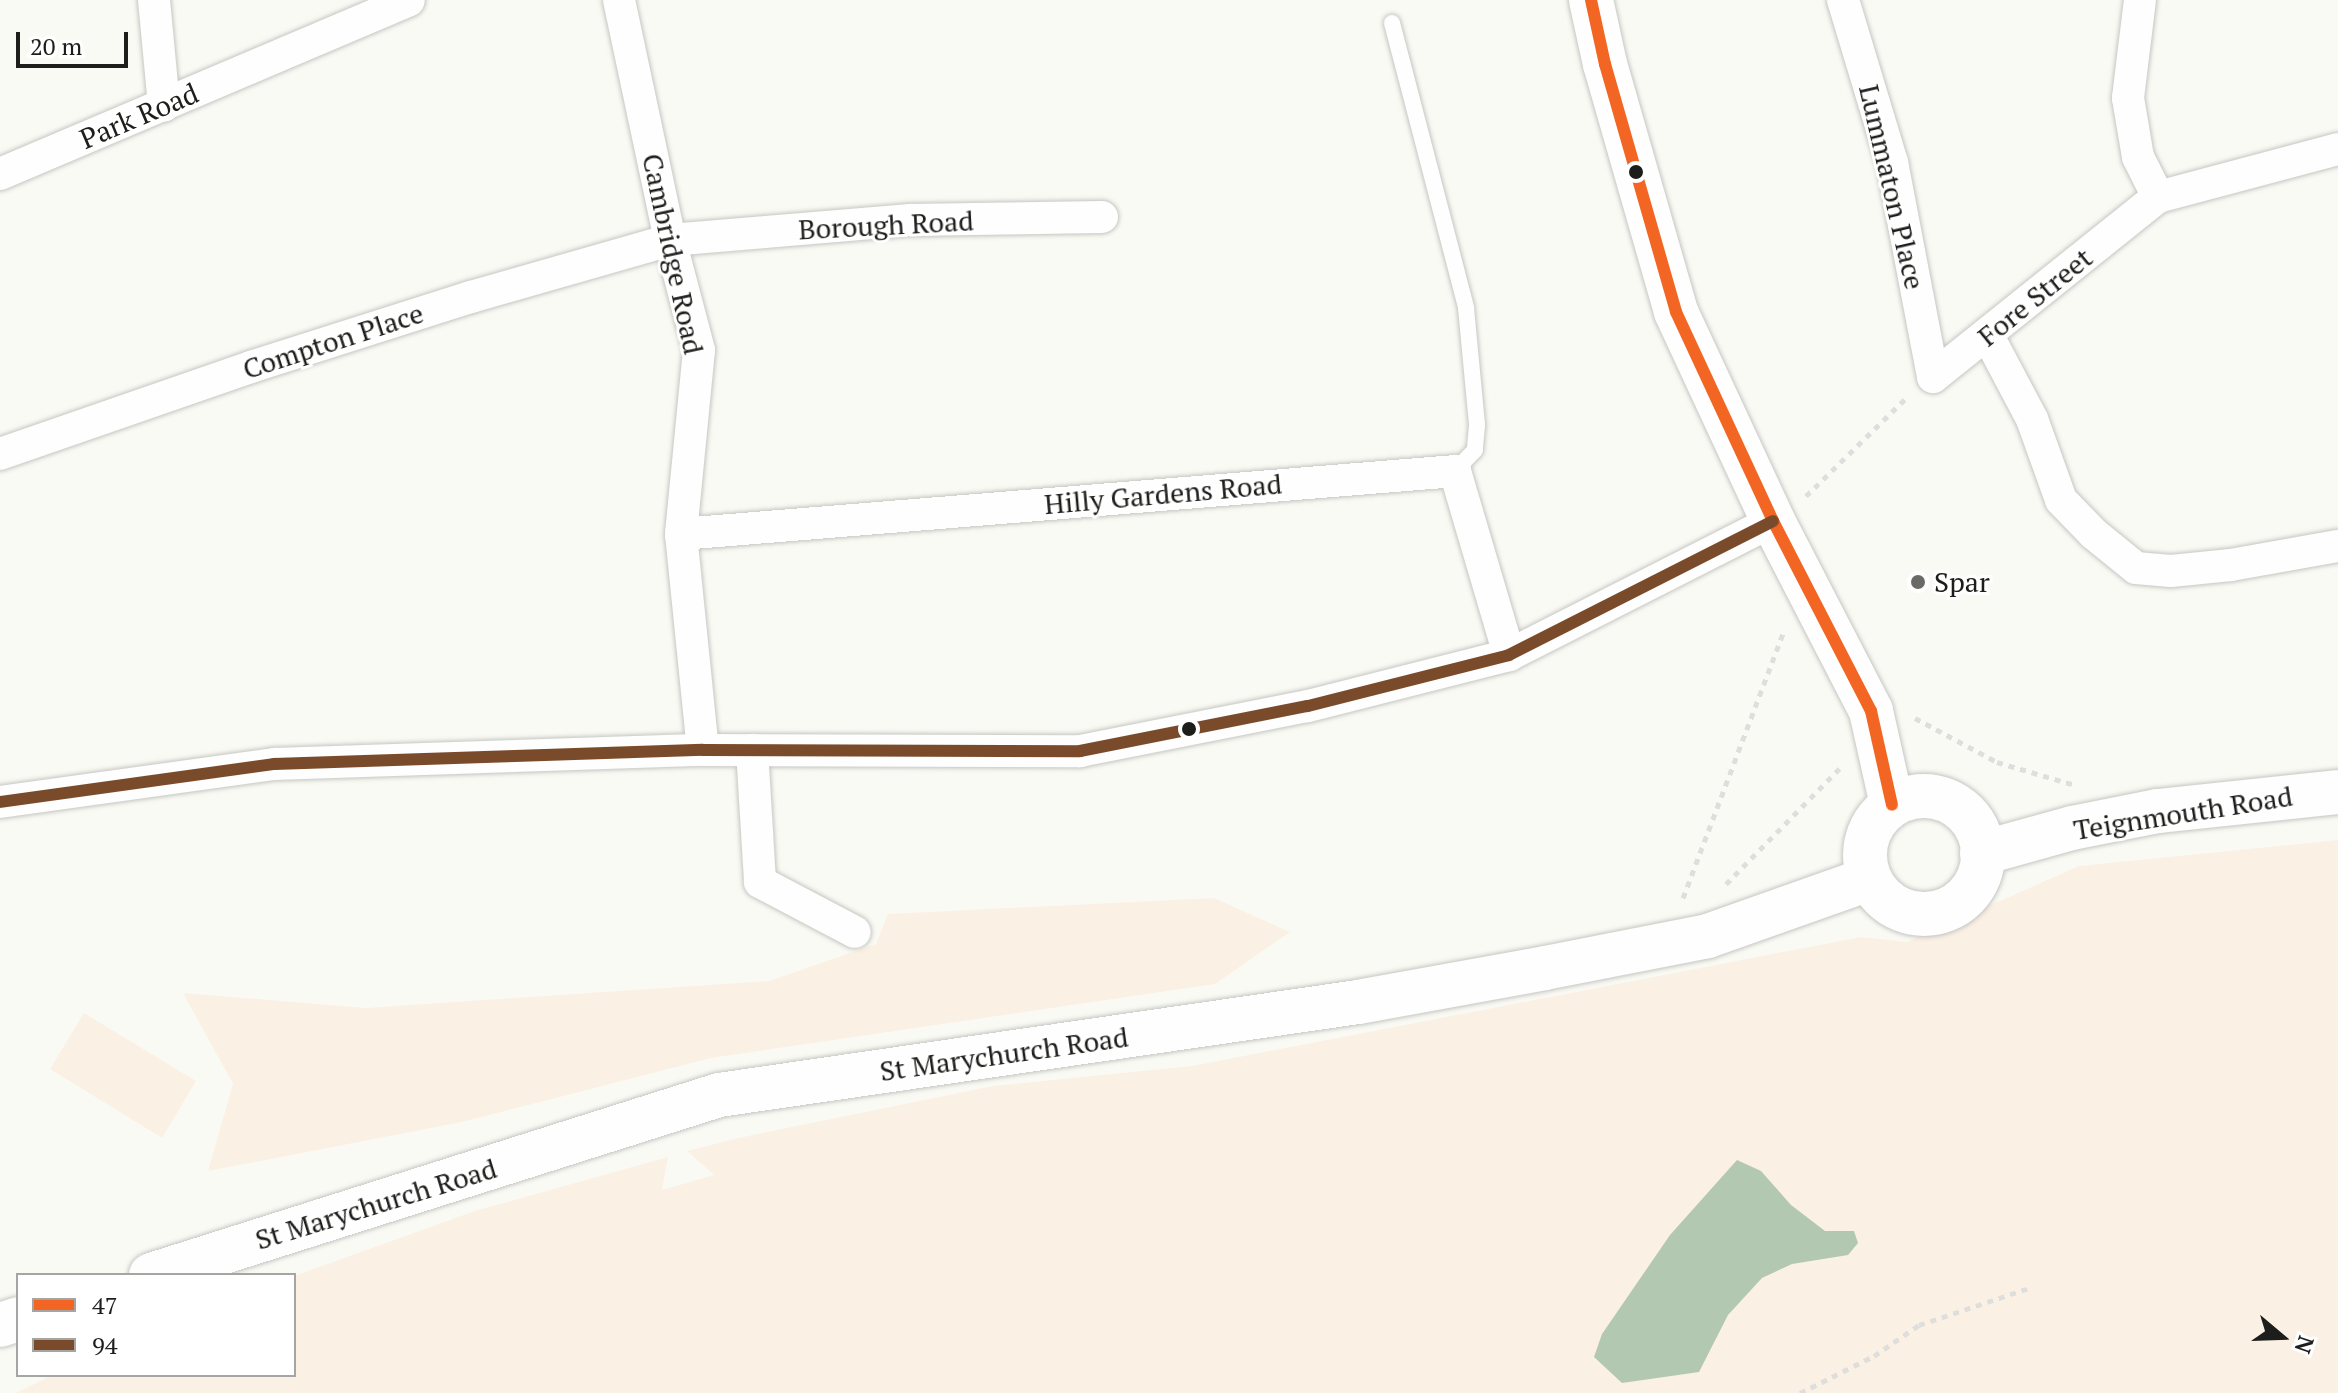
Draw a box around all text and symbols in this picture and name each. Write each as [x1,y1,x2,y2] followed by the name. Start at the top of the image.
[20,16,132,66] scale bar
[30,30,82,62] text: 20 m
[75,76,203,156] street label: Park Road
[1852,81,1932,293] street label: Lummaton Place
[635,151,711,357] street label: Cambridge Road
[1628,164,1644,180] unlabelled marker
[798,204,974,246] street label: Borough Road
[1971,241,2099,353] street label: Fore Street
[239,296,427,386] street label: Compton Place
[1043,467,1283,521] street label: Hilly Gardens Road
[1934,565,1990,599] place label: Spar
[1909,573,1927,591] marker: Spar
[1181,721,1197,737] unlabelled marker
[2071,779,2295,847] street label: Teignmouth Road
[878,1020,1130,1088] street label: St Marychurch Road
[251,1151,501,1257] street label: St Marychurch Road
[16,1273,296,1377] legend
[92,1289,118,1321] text: 47
[2242,1297,2322,1377] north arrow
[92,1329,118,1361] text: 94
[2289,1332,2322,1358] text: N

